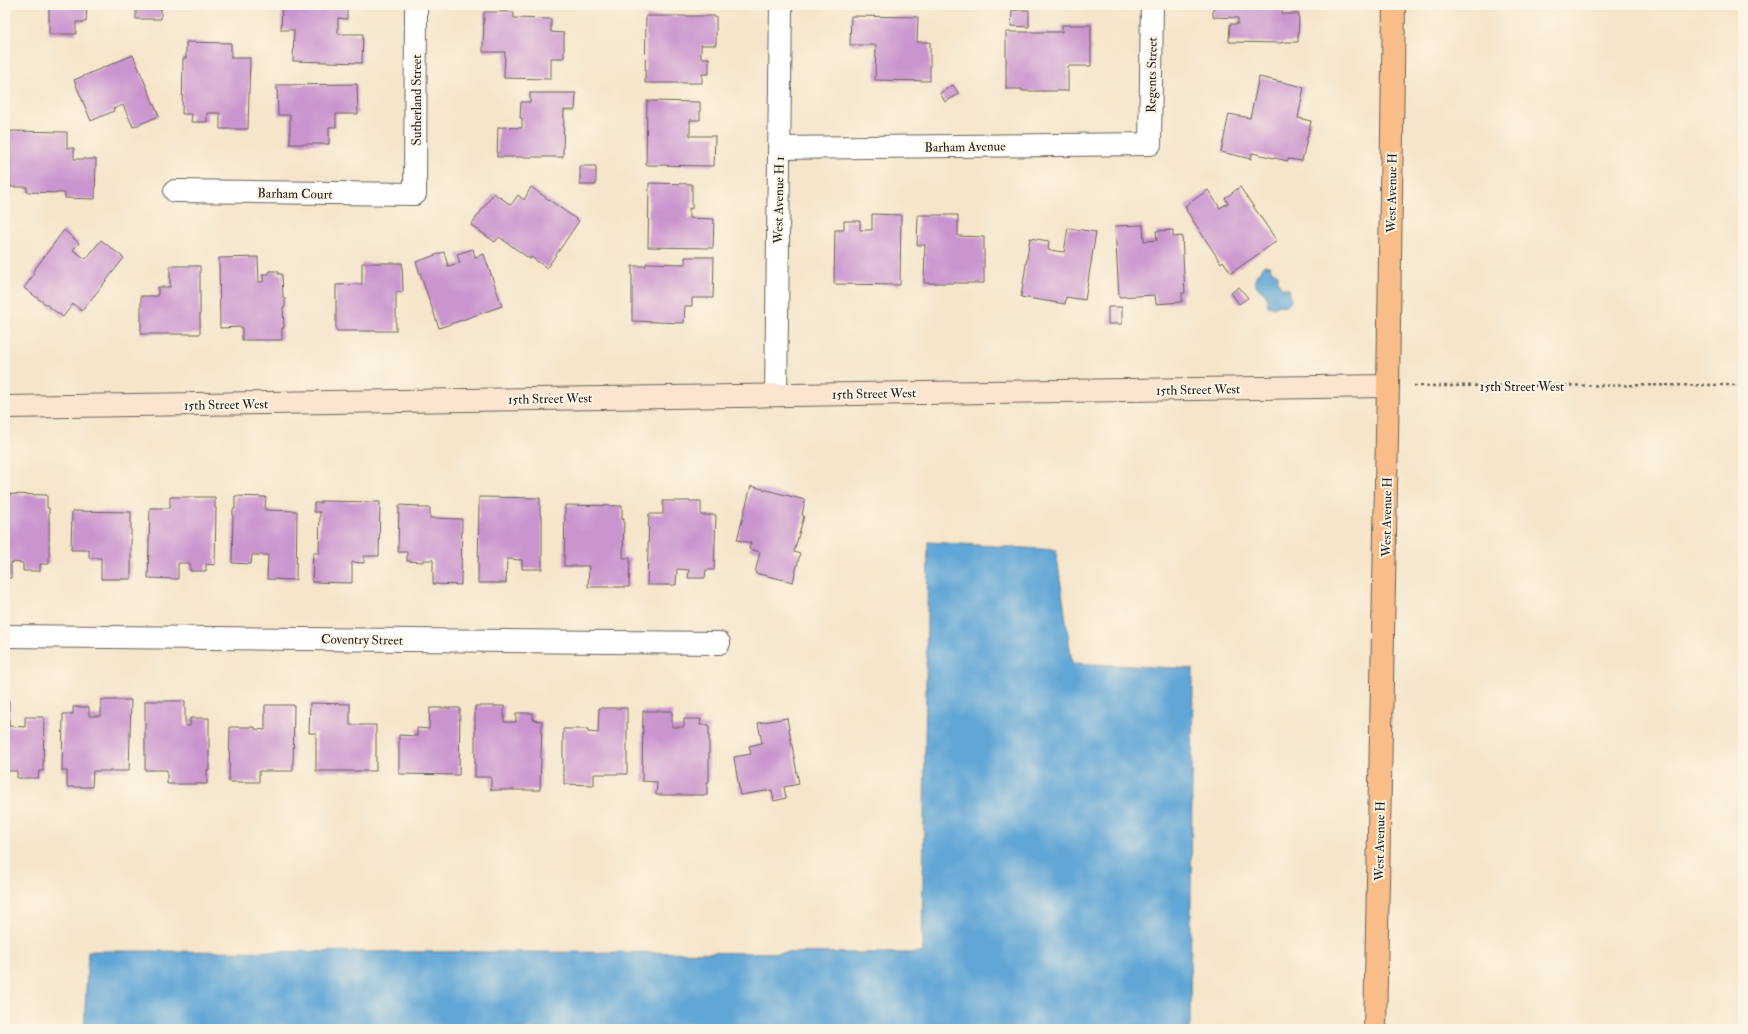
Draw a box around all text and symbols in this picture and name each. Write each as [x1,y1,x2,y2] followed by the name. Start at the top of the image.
[1143,37,1161,113] street label: Regents Street
[409,55,425,145] street label: Sutherland Street
[924,138,1006,156] street label: Barham Avenue
[1383,153,1401,234] street label: West Avenue H
[770,156,788,245] street label: West Avenue H 1
[257,185,333,203] street label: Barham Court
[1480,379,1564,395] street label: 15th Street West
[1156,381,1240,399] street label: 15th Street West
[832,385,916,403] street label: 15th Street West
[508,390,592,408] street label: 15th Street West
[184,396,268,414] street label: 15th Street West
[1378,477,1396,558] street label: West Avenue H
[321,631,403,650] street label: Coventry Street
[1371,801,1389,882] street label: West Avenue H

